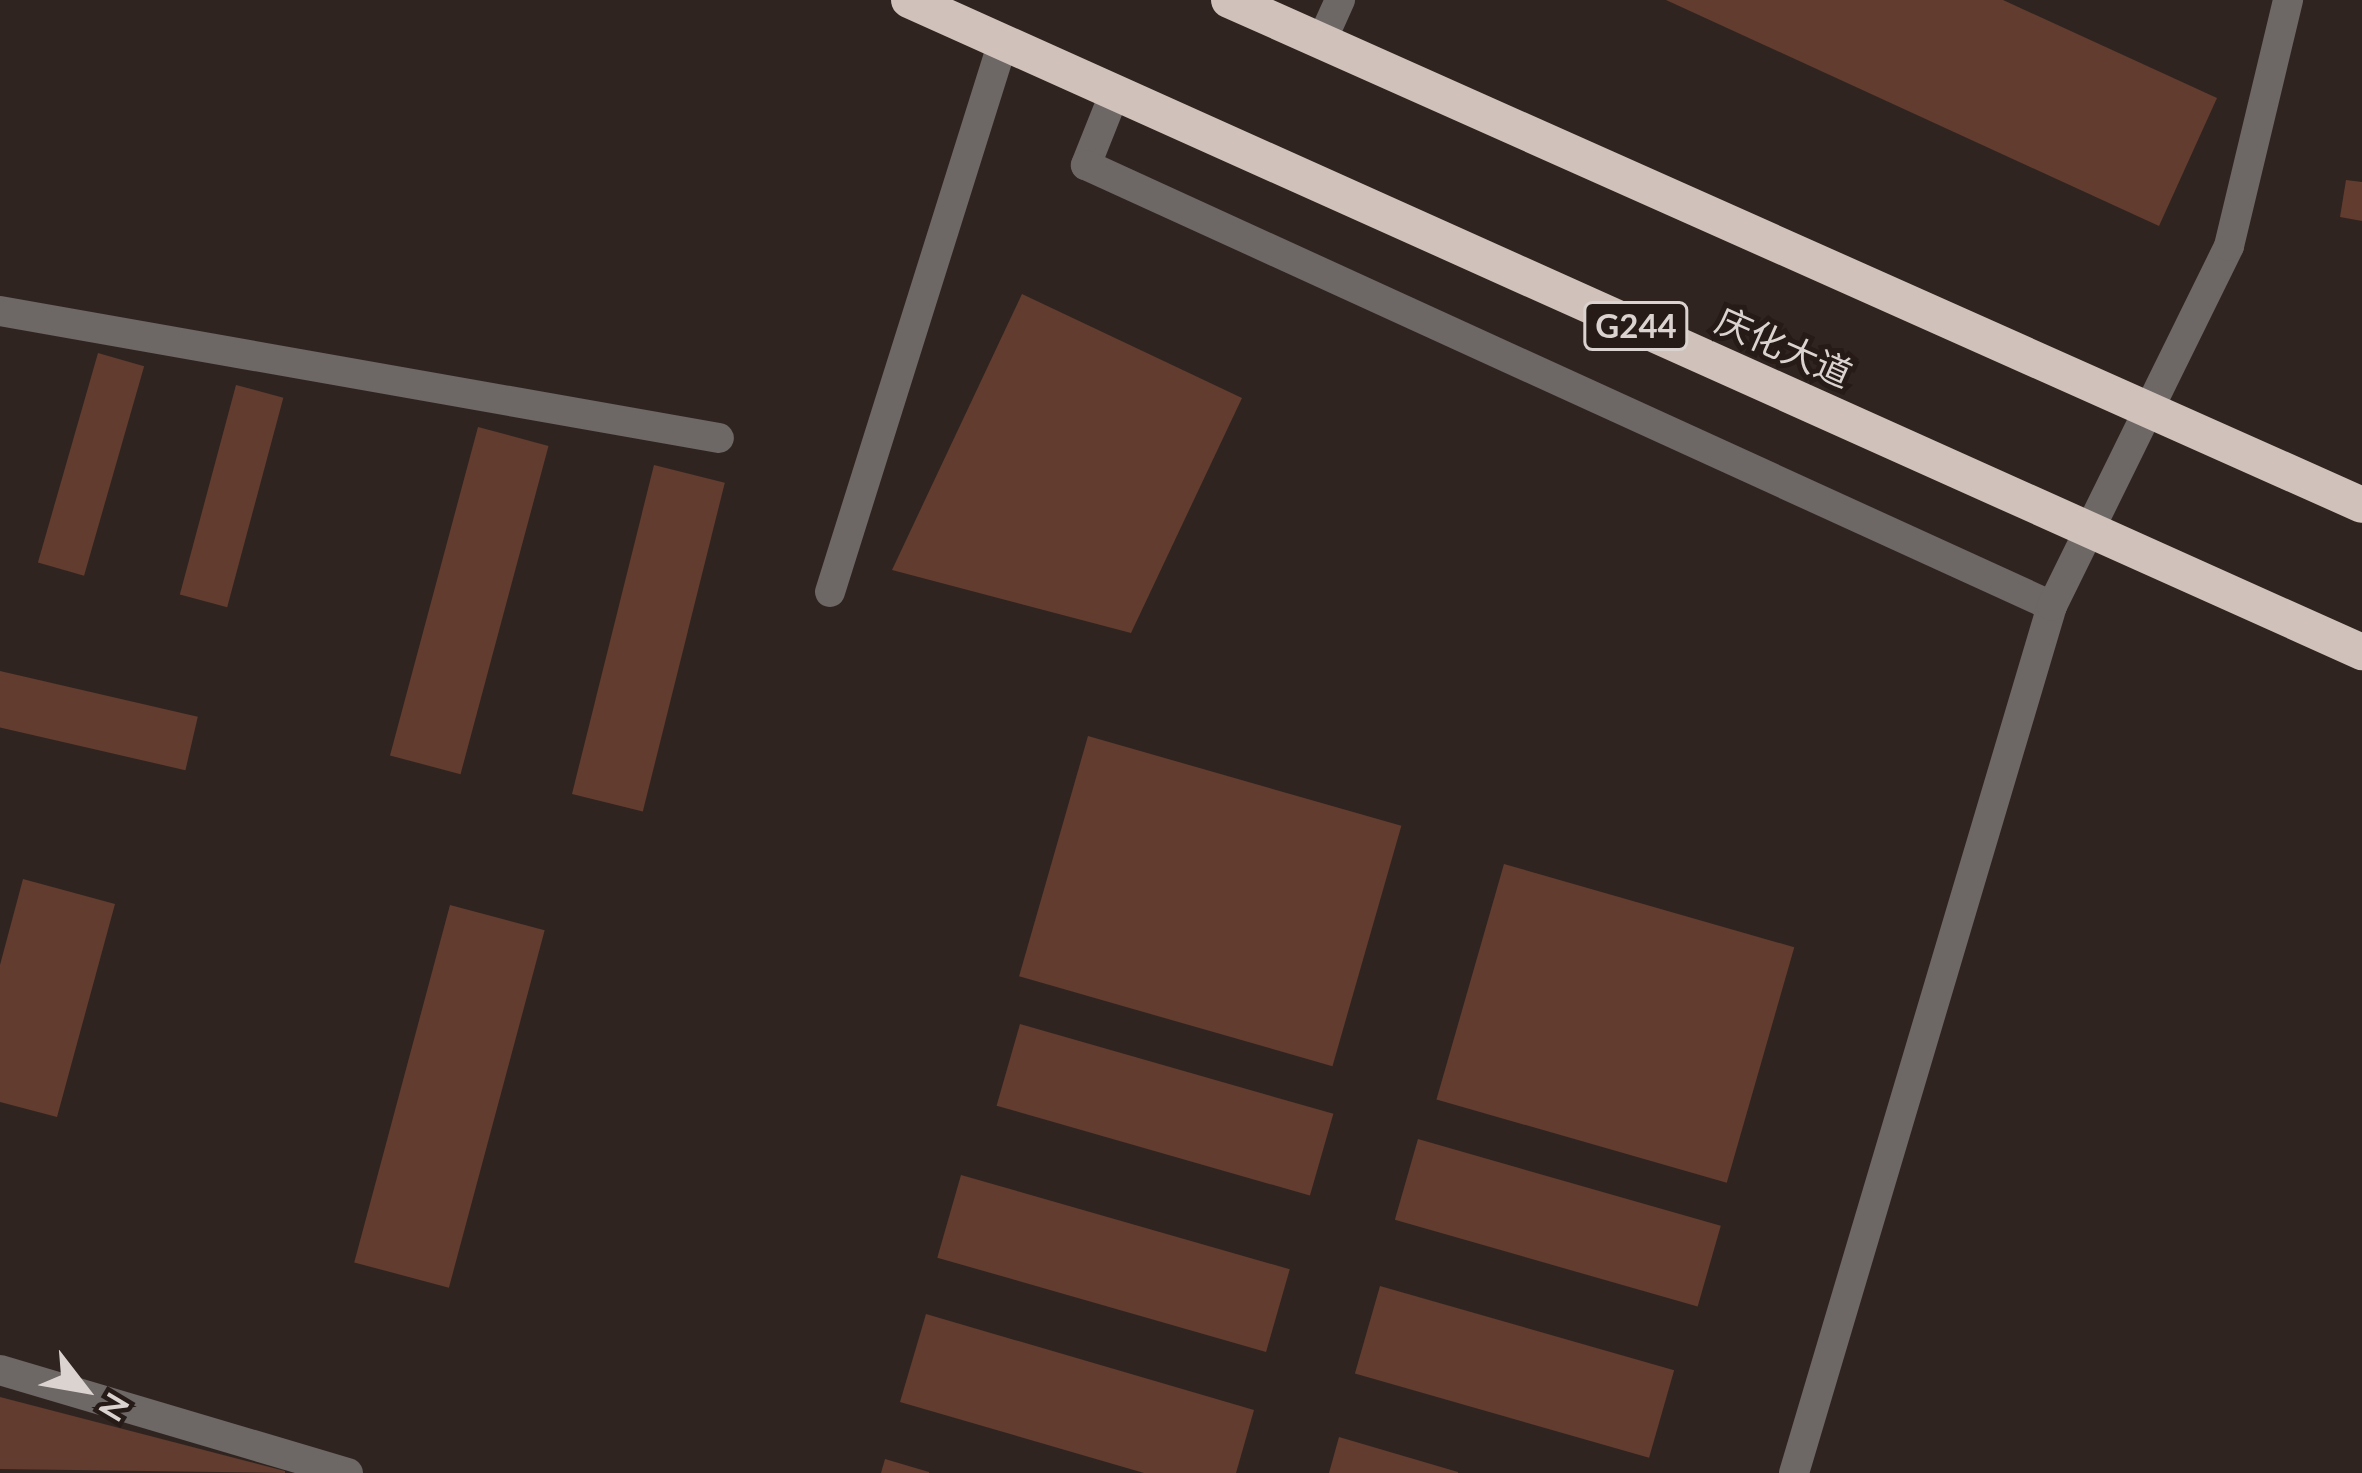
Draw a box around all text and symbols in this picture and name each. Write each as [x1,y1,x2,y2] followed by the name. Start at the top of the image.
[1709,298,1859,396] street label: 庆化大道
[1582,299,1690,353] road number: G244
[24,1329,144,1449] north arrow
[91,1386,139,1429] text: N

